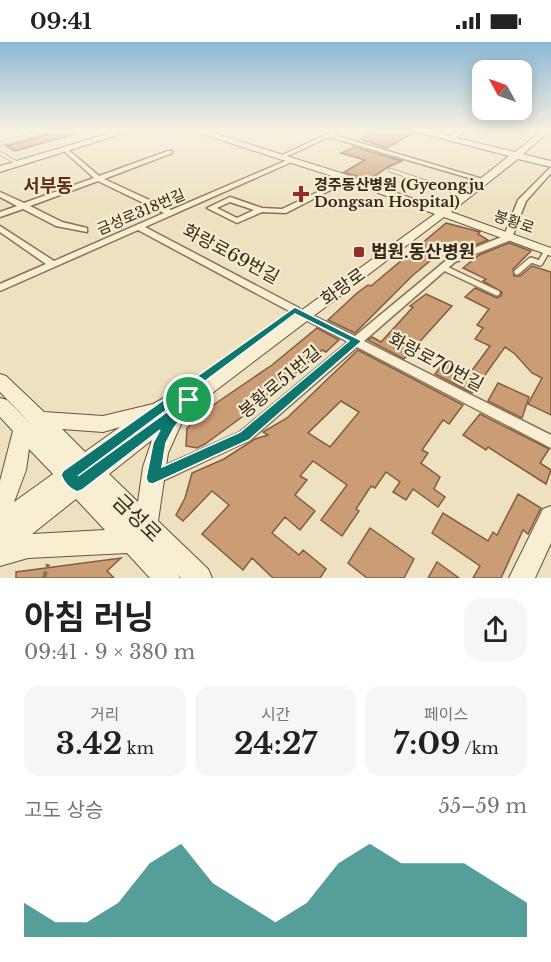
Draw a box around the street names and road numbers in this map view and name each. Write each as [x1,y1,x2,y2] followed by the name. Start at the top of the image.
[94,184,188,239] street label: 금성로318번길
[491,206,537,237] street label: 봉황로
[179,219,283,289] street label: 화랑로69번길
[316,263,370,311] street label: 화랑로
[385,328,487,396] street label: 화랑로70번길
[234,341,326,423] street label: 봉황로51번길
[107,489,167,547] street label: 금성로

